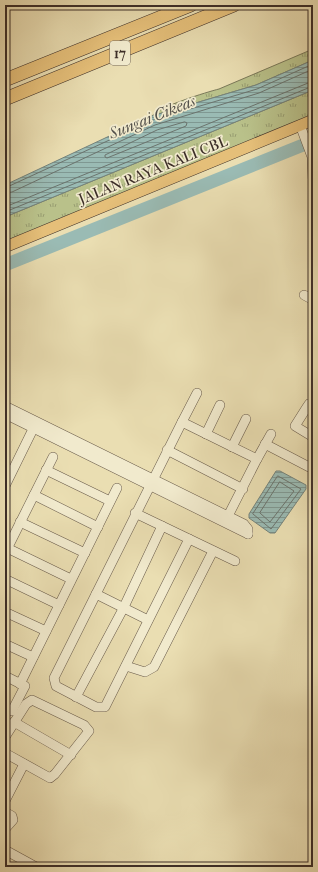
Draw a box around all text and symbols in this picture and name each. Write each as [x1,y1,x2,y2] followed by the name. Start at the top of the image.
[110,41,130,65] road number: 17
[105,91,199,143] water label: Sungai Cikeas
[75,132,230,209] street label: JALAN RAYA KALI CBL

